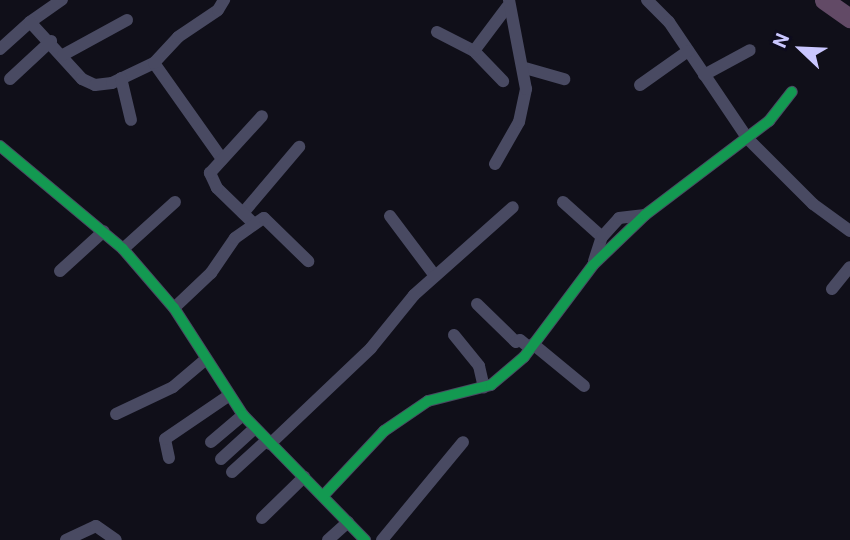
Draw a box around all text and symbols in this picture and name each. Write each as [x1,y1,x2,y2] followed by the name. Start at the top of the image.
[766,14,836,84] north arrow
[768,30,794,51] text: N

